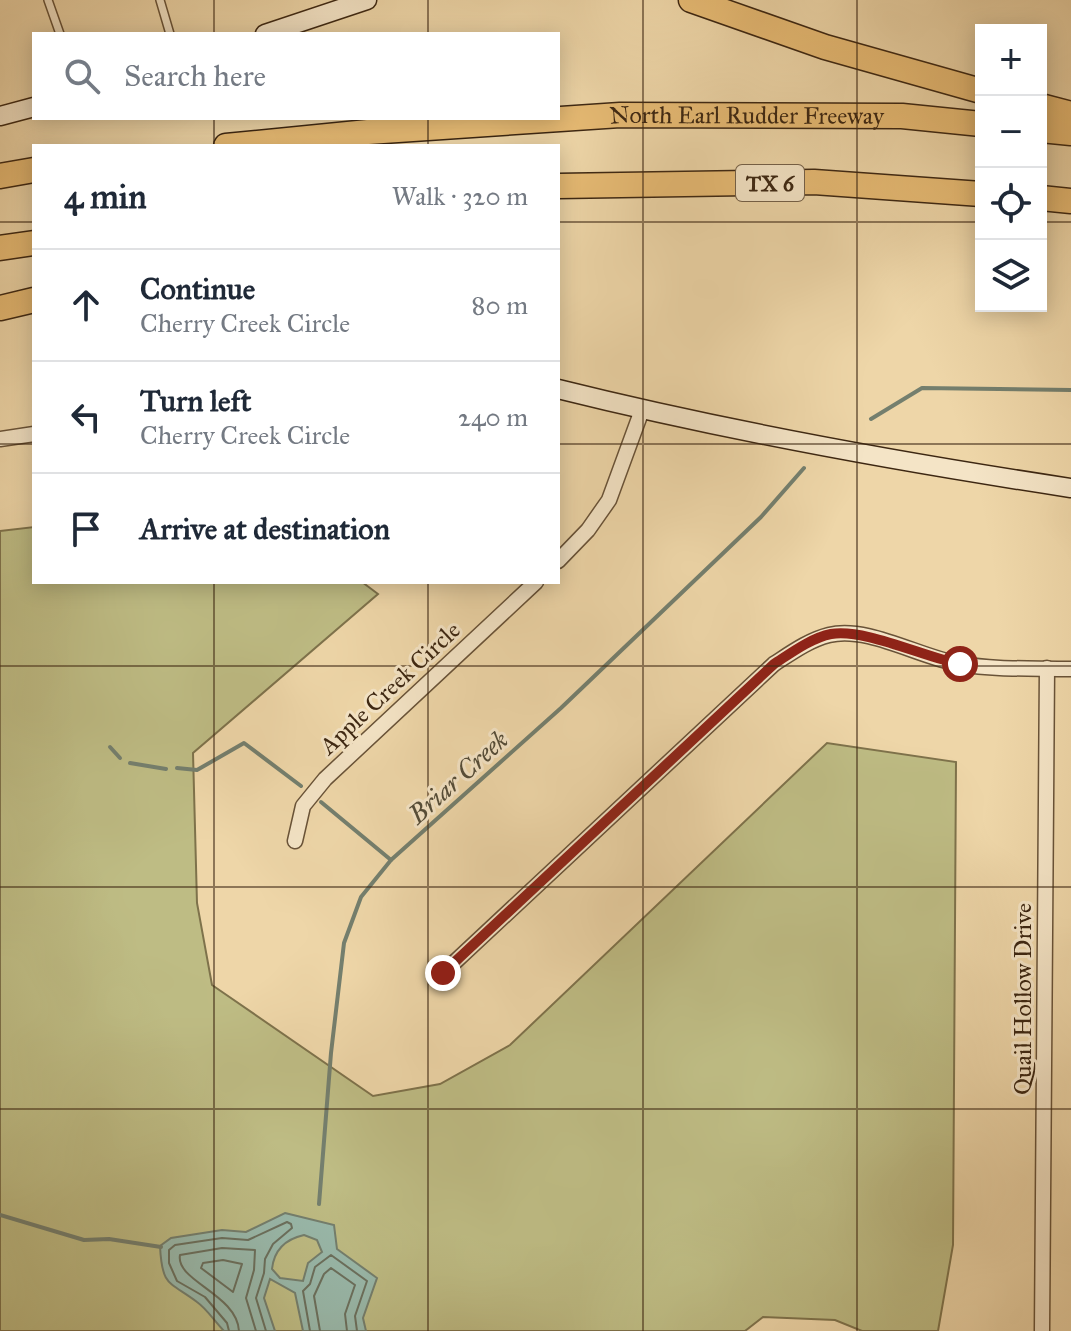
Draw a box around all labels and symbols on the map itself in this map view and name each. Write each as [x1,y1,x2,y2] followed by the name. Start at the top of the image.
[608,99,885,131] street label: North Earl Rudder Freeway
[736,165,804,201] road number: TX 6
[313,615,467,762] street label: Apple Creek Circle
[942,646,978,682] route start
[401,723,515,831] water label: Briar Creek
[1008,903,1038,1095] street label: Quail Hollow Drive
[425,955,461,991] route end

